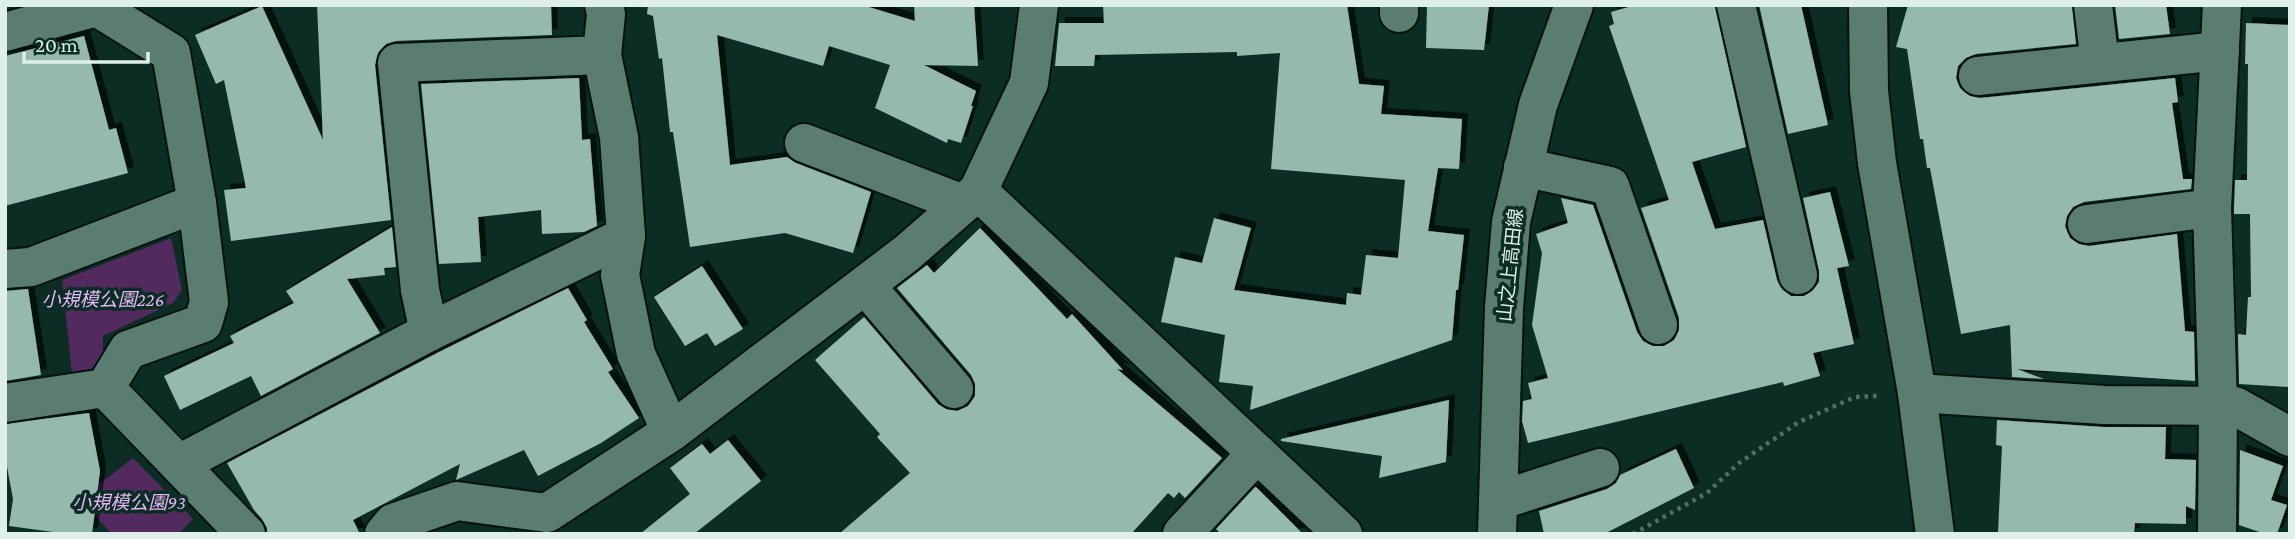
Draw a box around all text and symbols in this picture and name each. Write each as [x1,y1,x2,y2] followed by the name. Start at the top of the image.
[24,21,149,65] scale bar
[35,33,78,57] text: 20 m
[1494,207,1526,323] street label: 山之上高田線
[42,289,165,310] park label: 小規模公園226
[72,492,186,513] park label: 小規模公園93

